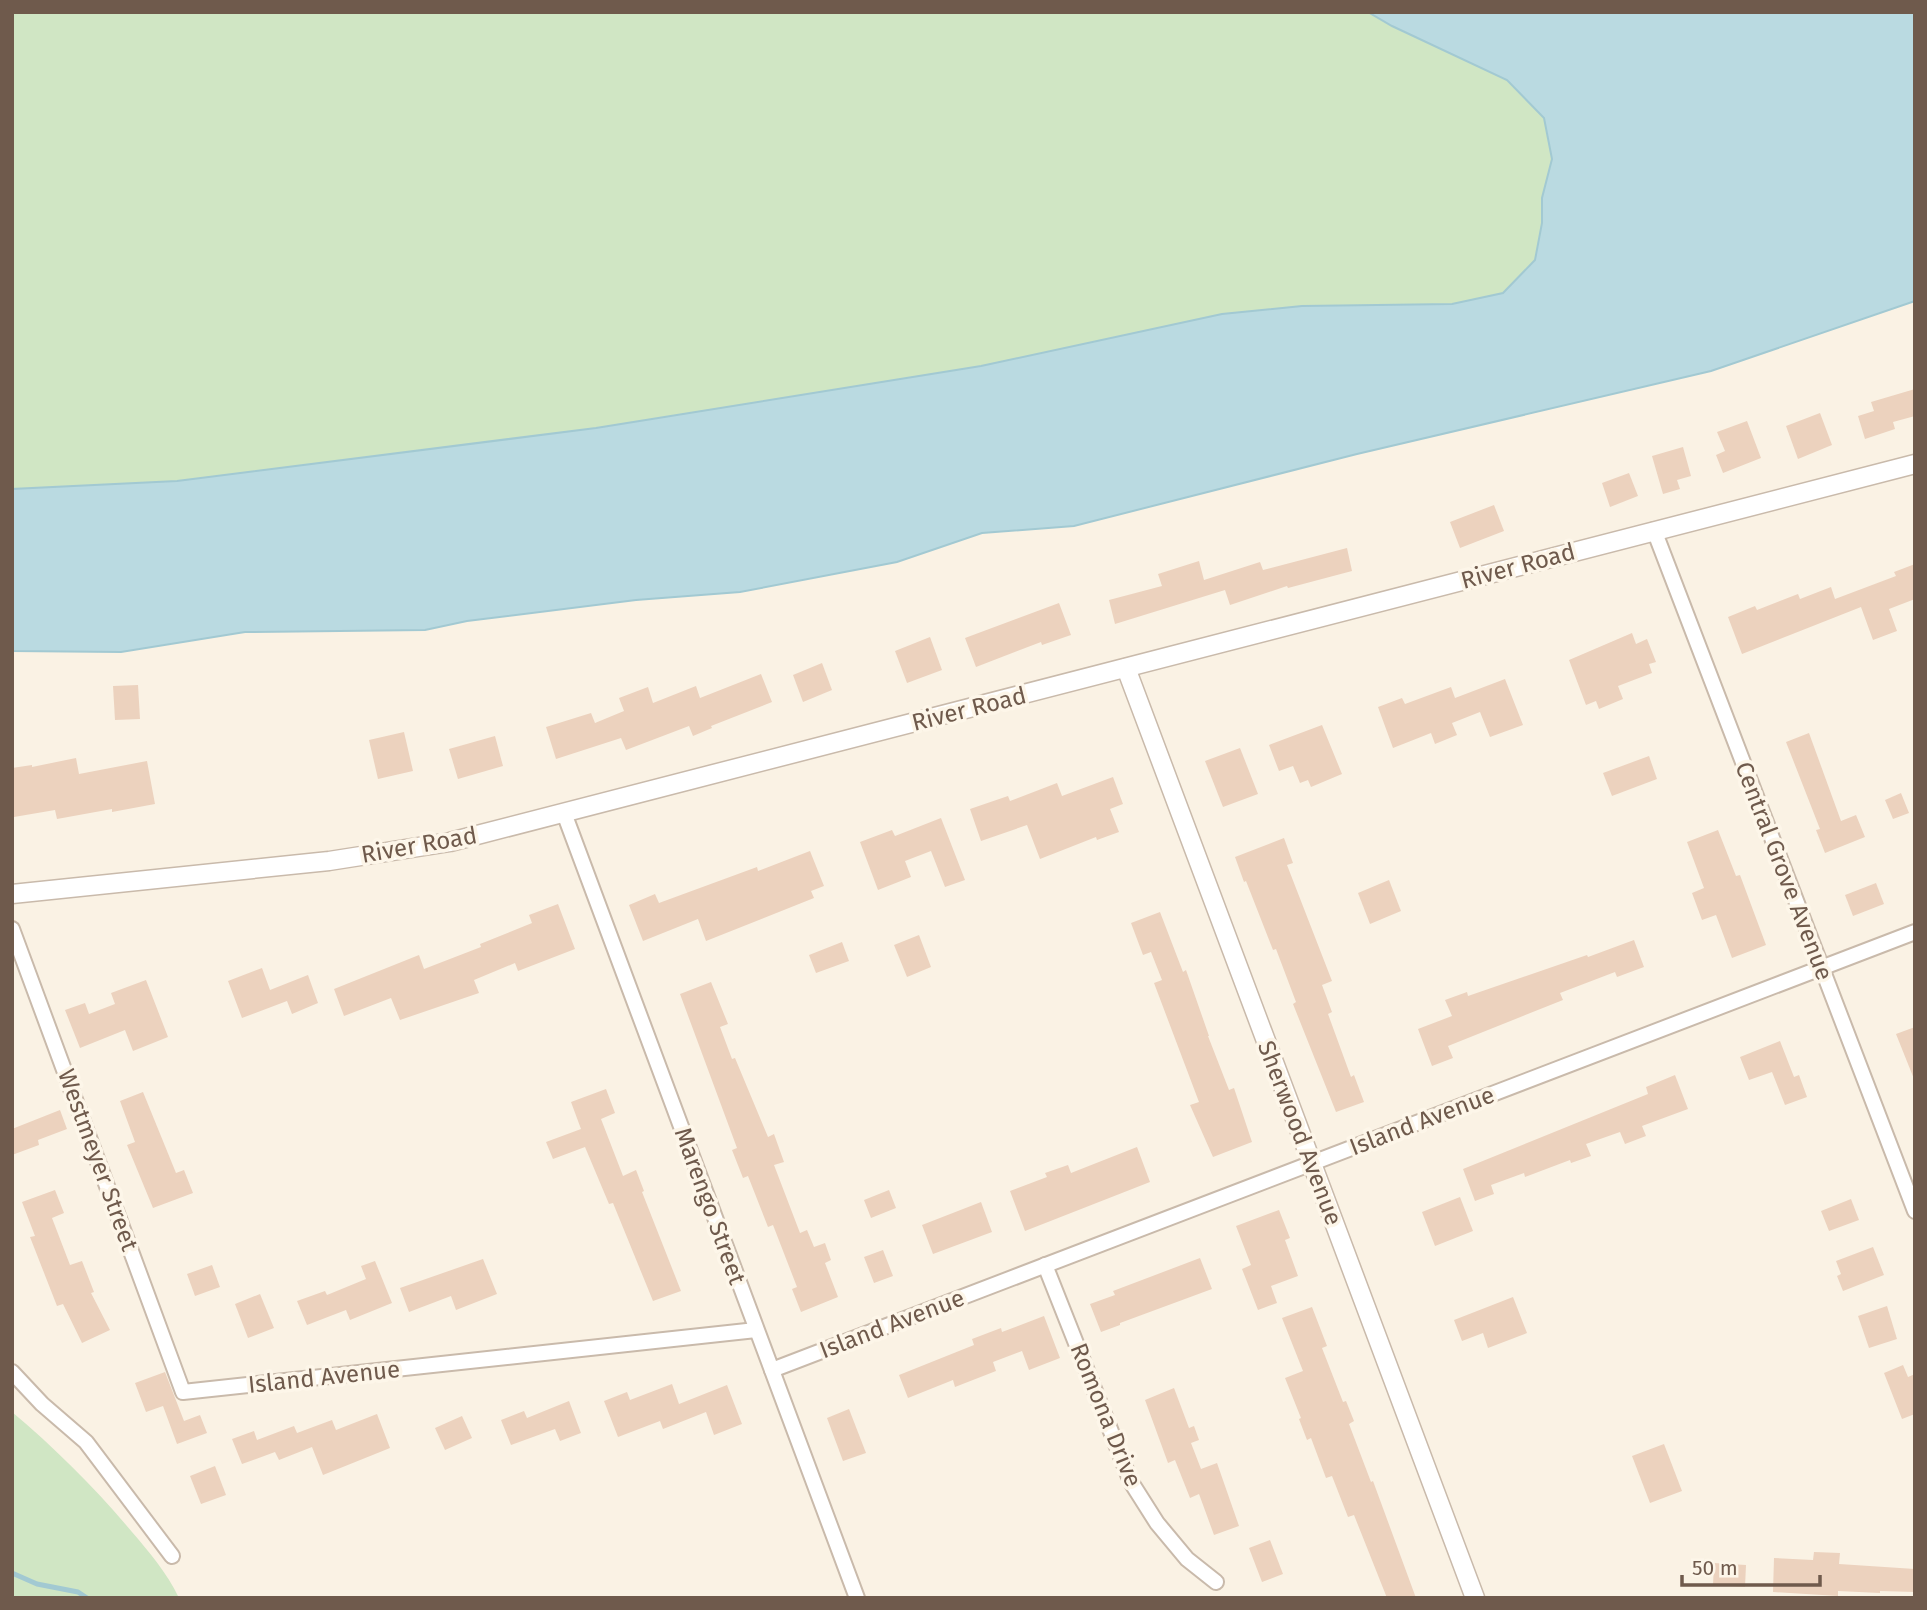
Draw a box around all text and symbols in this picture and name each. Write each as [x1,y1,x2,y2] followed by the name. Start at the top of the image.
[1458,537,1578,595] street label: River Road
[909,681,1029,737] street label: River Road
[1729,758,1839,984] street label: Central Grove Avenue
[359,821,479,869] street label: River Road
[1252,1037,1348,1229] street label: Sherwood Avenue
[52,1065,144,1255] street label: Westmeyer Street
[1346,1081,1498,1161] street label: Island Avenue
[669,1124,751,1289] street label: Marengo Street
[816,1284,968,1364] street label: Island Avenue
[1064,1339,1148,1491] street label: Romona Drive
[247,1355,401,1399] street label: Island Avenue
[1682,1544,1820,1588] scale bar
[1692,1555,1738,1581] text: 50 m

